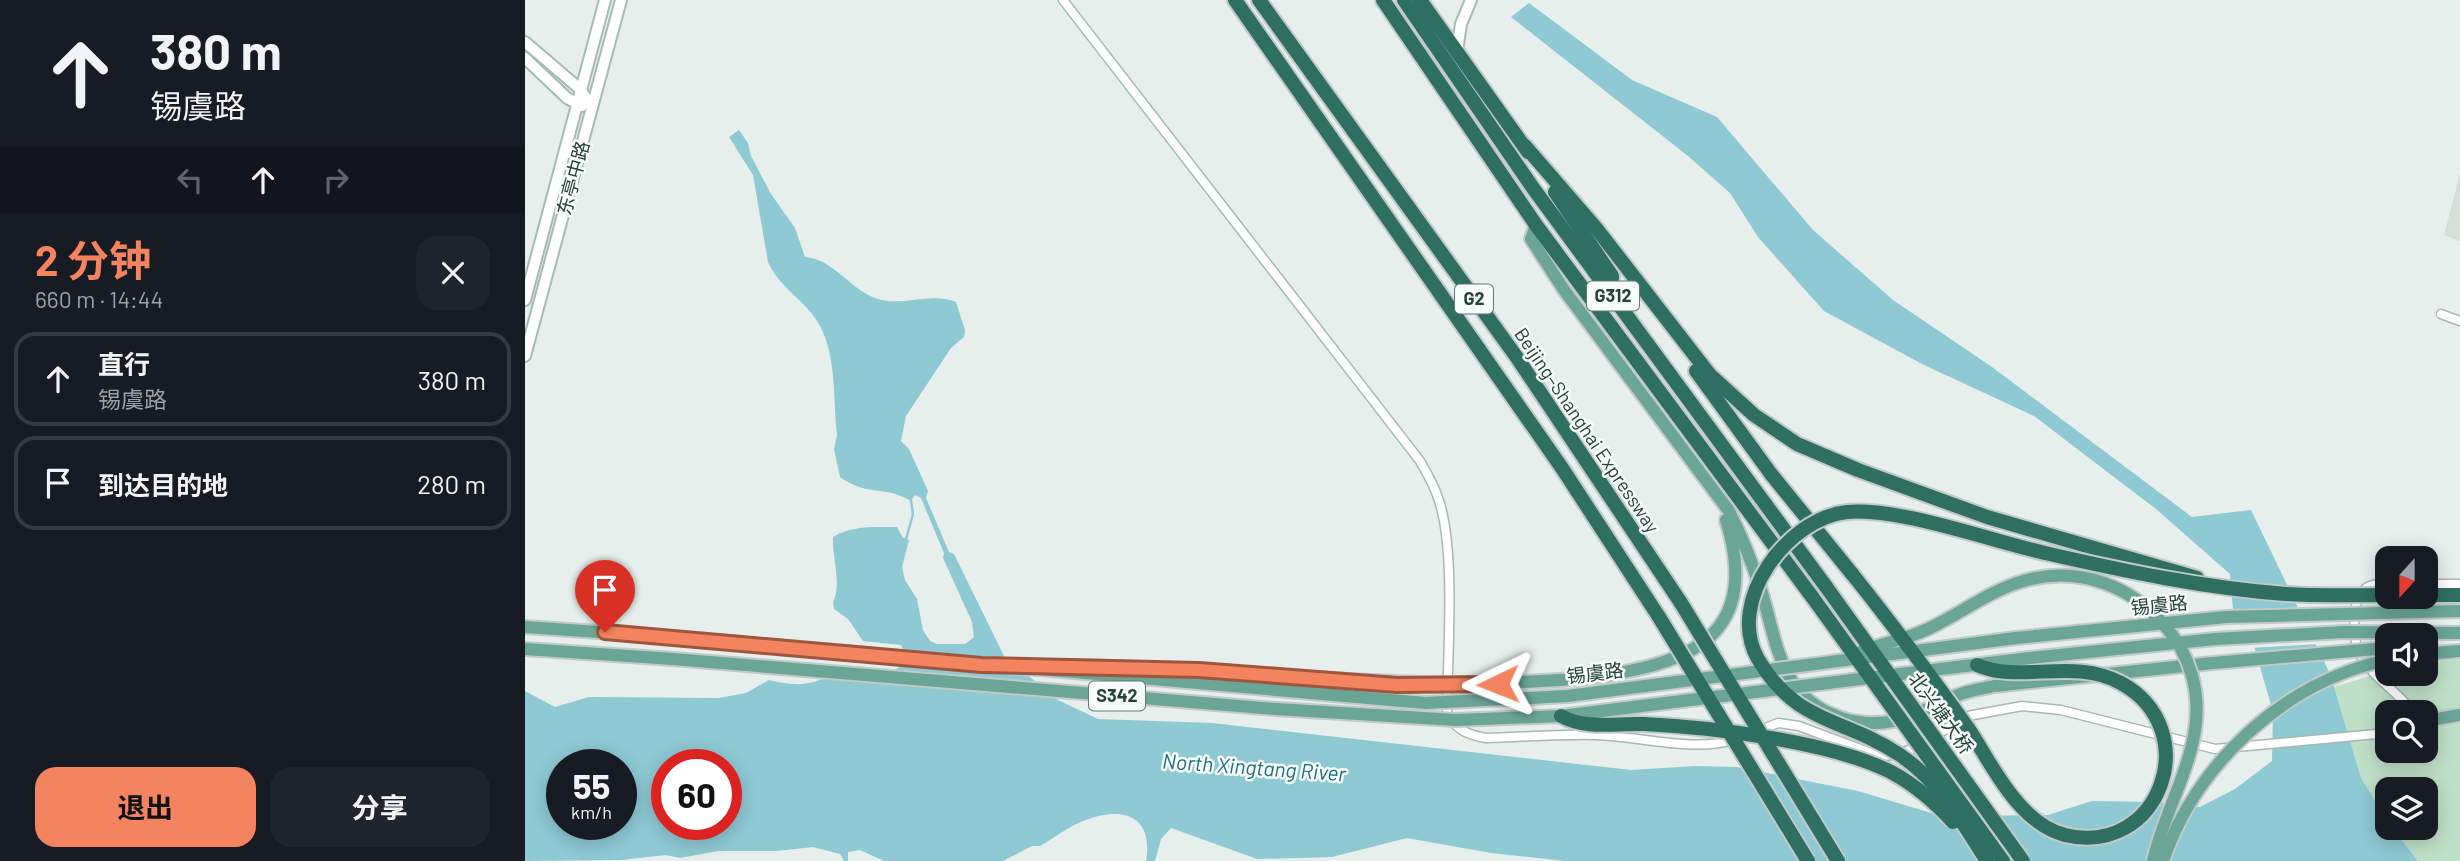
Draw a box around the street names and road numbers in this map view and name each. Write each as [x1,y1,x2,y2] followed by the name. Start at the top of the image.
[552,138,593,218] street label: 东亭中路
[1587,282,1639,310] road number: G312
[1455,284,1493,314] road number: G2
[1510,323,1665,537] street label: Beijing–Shanghai Expressway
[2129,590,2189,619] street label: 锡虞路
[1565,658,1625,687] street label: 锡虞路
[1904,668,1979,758] street label: 北兴塘大桥
[1089,682,1145,710] road number: S342

